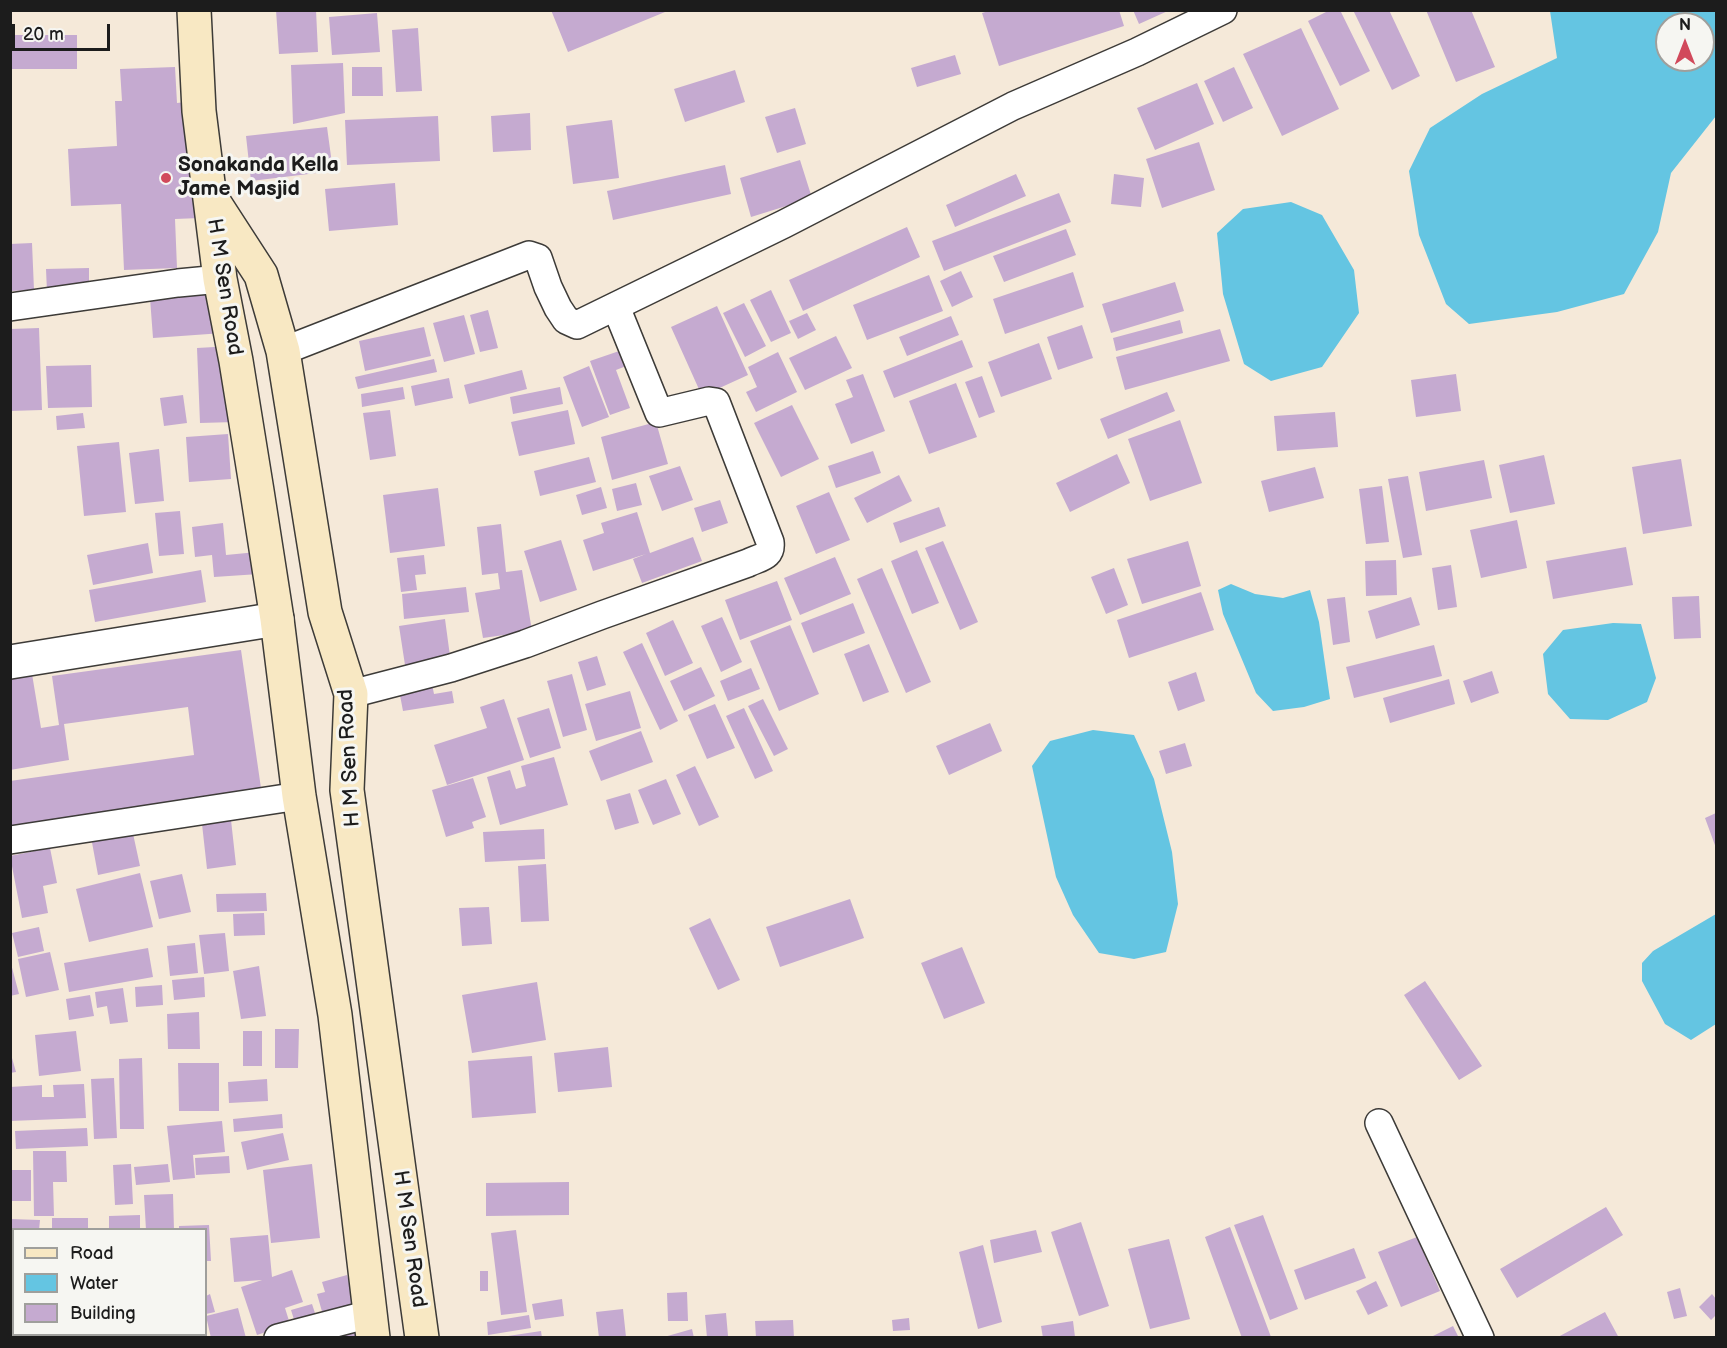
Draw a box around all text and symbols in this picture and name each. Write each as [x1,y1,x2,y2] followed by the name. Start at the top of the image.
[15,12,112,50] scale bar
[1655,12,1715,72] north arrow
[1679,16,1691,35] text: N
[23,24,64,45] text: 20 m
[178,153,339,203] place label: Sonakanda Kella Jame Masjid
[159,171,173,185] marker: Sonakanda Kella Jame Masjid
[201,217,247,357] street label: H M Sen Road
[334,688,366,828] street label: H M Sen Road
[387,1169,431,1309] street label: H M Sen Road
[12,1228,207,1336] legend
[70,1243,114,1264] text: Road
[70,1273,118,1294] text: Water
[70,1303,136,1324] text: Building

